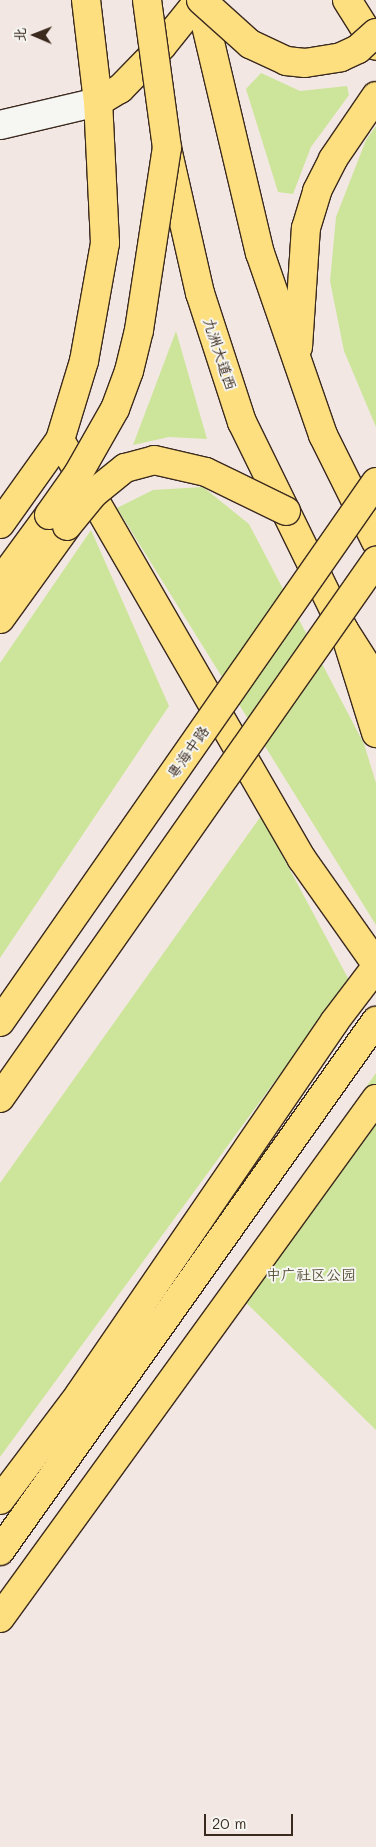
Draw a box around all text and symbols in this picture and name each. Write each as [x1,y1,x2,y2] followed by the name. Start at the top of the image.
[10,10,60,60] north arrow
[10,28,29,42] text: 北
[200,316,240,392] street label: 九洲大道西
[163,722,213,782] street label: 粤海中路
[266,1266,356,1284] park label: 中广社区公园
[206,1804,295,1836] scale bar
[212,1813,246,1833] text: 20 m

